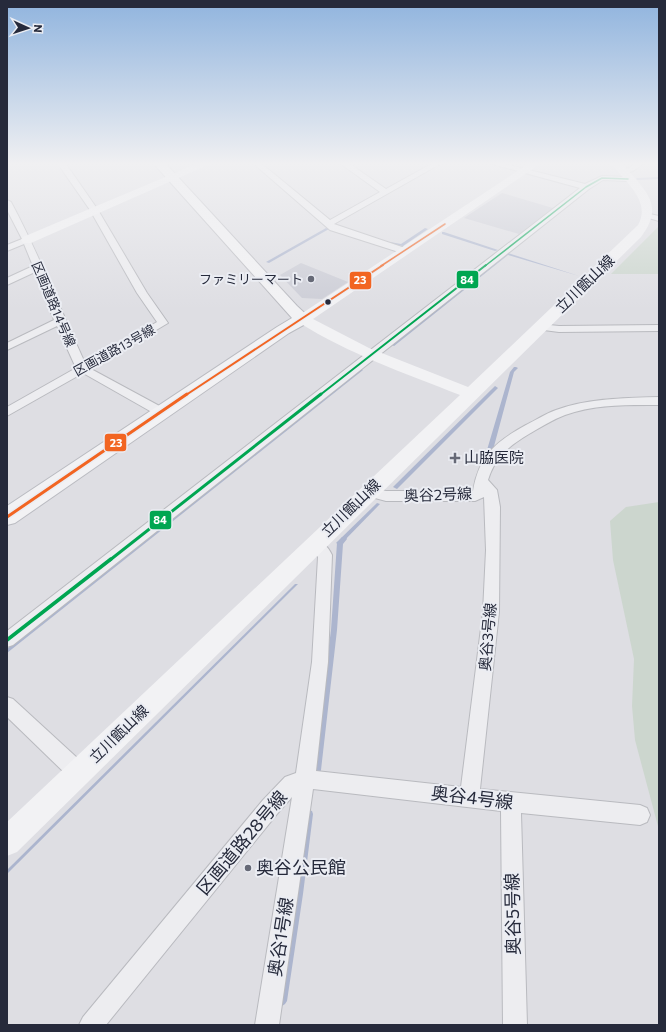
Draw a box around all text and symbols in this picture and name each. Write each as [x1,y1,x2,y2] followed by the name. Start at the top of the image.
[8,8,48,48] north arrow
[32,24,45,33] text: N
[551,251,618,316] street label: 立川甑山線
[29,259,79,349] street label: 区画道路14号線
[456,270,479,289] line badge: 84
[199,271,303,287] place label: ファミリーマート
[349,271,372,290] line badge: 23
[354,273,366,286] text: 23
[460,273,474,286] text: 84
[306,274,316,284] marker: ファミリーマート
[323,297,333,307] unlabelled marker
[70,321,158,379] street label: 区画道路13号線
[104,433,127,452] line badge: 23
[110,436,122,449] text: 23
[464,448,524,466] place label: 山脇医院
[449,452,461,464] marker: 山脇医院
[317,475,384,540] street label: 立川甑山線
[404,484,472,504] street label: 奥谷2号線
[149,510,172,530] line badge: 84
[153,513,167,526] text: 84
[475,602,499,672] street label: 奥谷3号線
[85,701,152,766] street label: 立川甑山線
[430,781,515,813] street label: 奥谷4号線
[191,786,291,899] street label: 区画道路28号線
[256,856,346,878] place label: 奥谷公民館
[243,863,253,873] marker: 奥谷公民館
[500,873,524,955] street label: 奥谷5号線
[263,896,297,978] street label: 奥谷1号線

